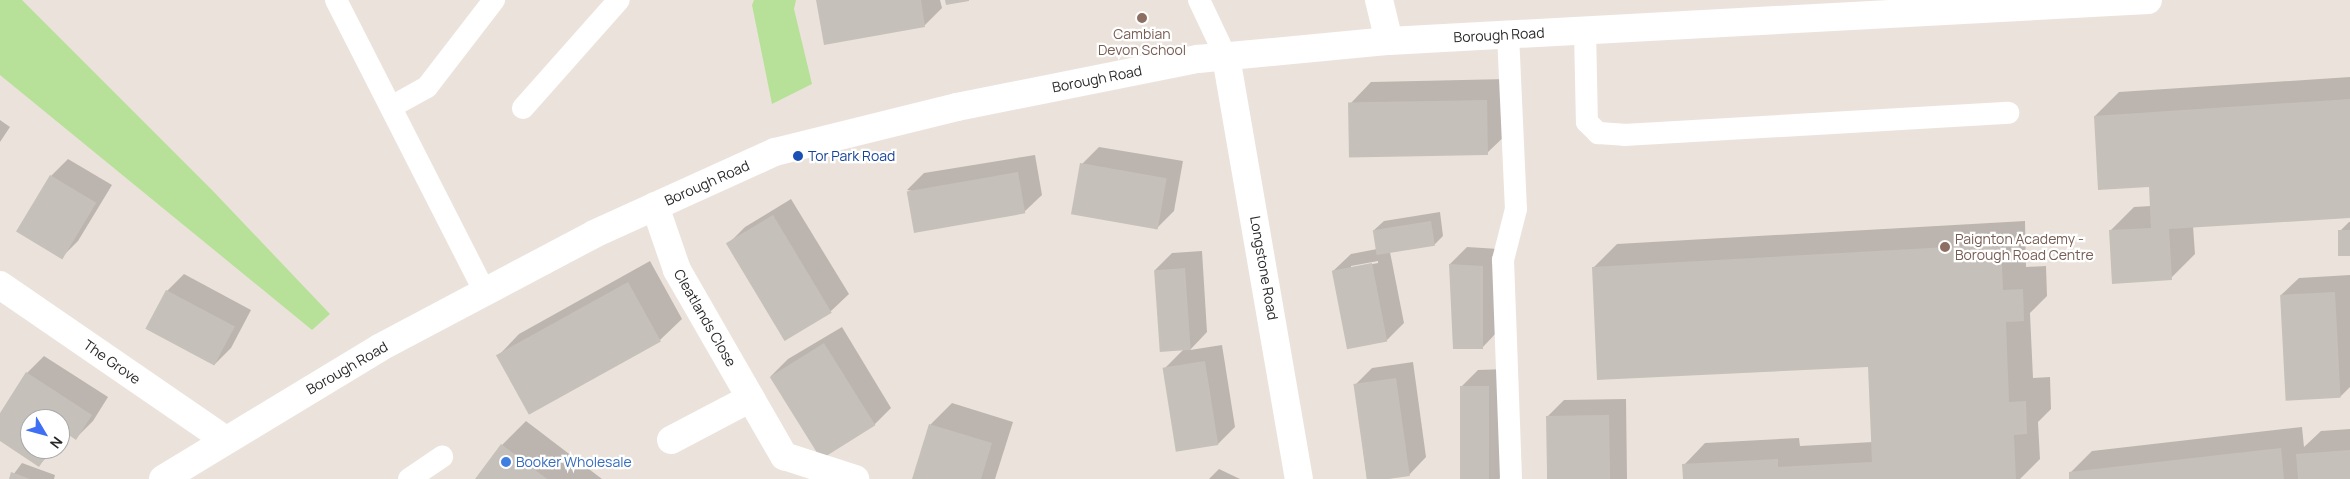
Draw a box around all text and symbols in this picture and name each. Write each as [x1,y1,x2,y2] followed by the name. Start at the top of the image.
[1136,12,1148,24] marker: Cambian Devon School
[1453,24,1545,46] street label: Borough Road
[1098,26,1186,58] place label: Cambian Devon School
[1051,62,1143,96] street label: Borough Road
[808,148,895,164] place label: Tor Park Road
[792,150,804,162] marker: Tor Park Road
[662,157,752,209] street label: Borough Road
[1247,215,1281,321] street label: Longstone Road
[1955,231,2094,264] place label: Paignton Academy - Borough Road Centre
[1939,241,1951,253] marker: Paignton Academy - Borough Road Centre
[670,266,740,370] street label: Cleatlands Close
[80,336,144,388] street label: The Grove
[303,338,391,398] street label: Borough Road
[20,409,70,459] north arrow
[46,433,67,452] text: N
[516,454,632,470] place label: Booker Wholesale
[500,456,512,468] marker: Booker Wholesale

